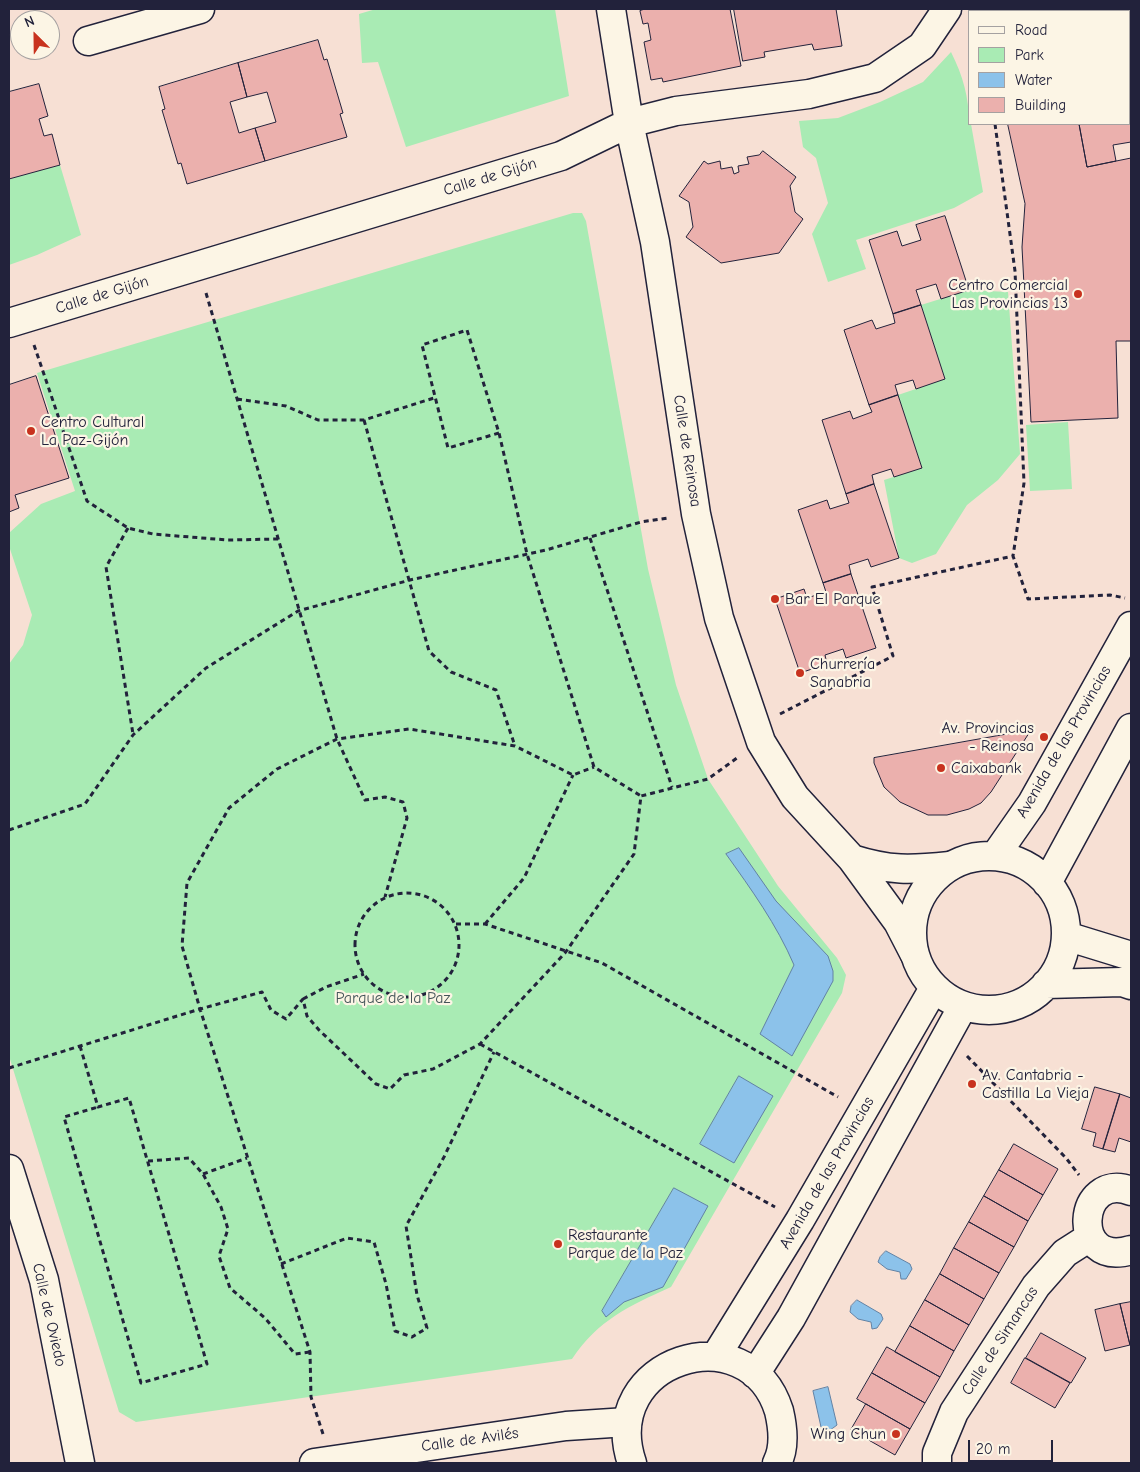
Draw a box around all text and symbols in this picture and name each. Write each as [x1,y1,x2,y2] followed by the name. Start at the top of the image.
[10,10,60,60] north arrow
[968,10,1130,125] legend
[22,12,37,31] text: N
[1015,21,1047,39] text: Road
[1015,46,1044,64] text: Park
[1015,71,1052,89] text: Water
[1015,96,1066,114] text: Building
[441,154,539,200] street label: Calle de Gijón
[53,272,151,318] street label: Calle de Gijón
[948,275,1068,313] place label: Centro Comercial Las Provincias 13
[1072,288,1084,300] marker: Centro Comercial Las Provincias 13
[669,394,705,508] street label: Calle de Reinosa
[41,412,144,450] place label: Centro Cultural La Paz-Gijón
[25,425,37,437] marker: Centro Cultural La Paz-Gijón
[785,589,880,609] place label: Bar El Parque
[769,593,781,605] marker: Bar El Parque
[810,654,875,692] place label: Churrería Sanabria
[1013,662,1115,822] street label: Avenida de las Provincias
[794,667,806,679] marker: Churrería Sanabria
[941,718,1034,756] place label: Av. Provincias - Reinosa
[1038,731,1050,743] marker: Av. Provincias - Reinosa
[951,758,1022,778] place label: Caixabank
[935,762,947,774] marker: Caixabank
[336,988,450,1008] park label: Parque de la Paz
[982,1065,1089,1103] place label: Av. Cantabria - Castilla La Vieja
[966,1078,978,1090] marker: Av. Cantabria - Castilla La Vieja
[776,1093,878,1253] street label: Avenida de las Provincias
[568,1225,683,1263] place label: Restaurante Parque de la Paz
[552,1238,564,1250] marker: Restaurante Parque de la Paz
[28,1261,70,1369] street label: Calle de Oviedo
[958,1283,1042,1399] street label: Calle de Simancas
[420,1424,520,1456] street label: Calle de Avilés
[810,1424,886,1444] place label: Wing Chun
[890,1428,902,1440] marker: Wing Chun
[970,1430,1055,1462] scale bar
[976,1440,1010,1458] text: 20 m

